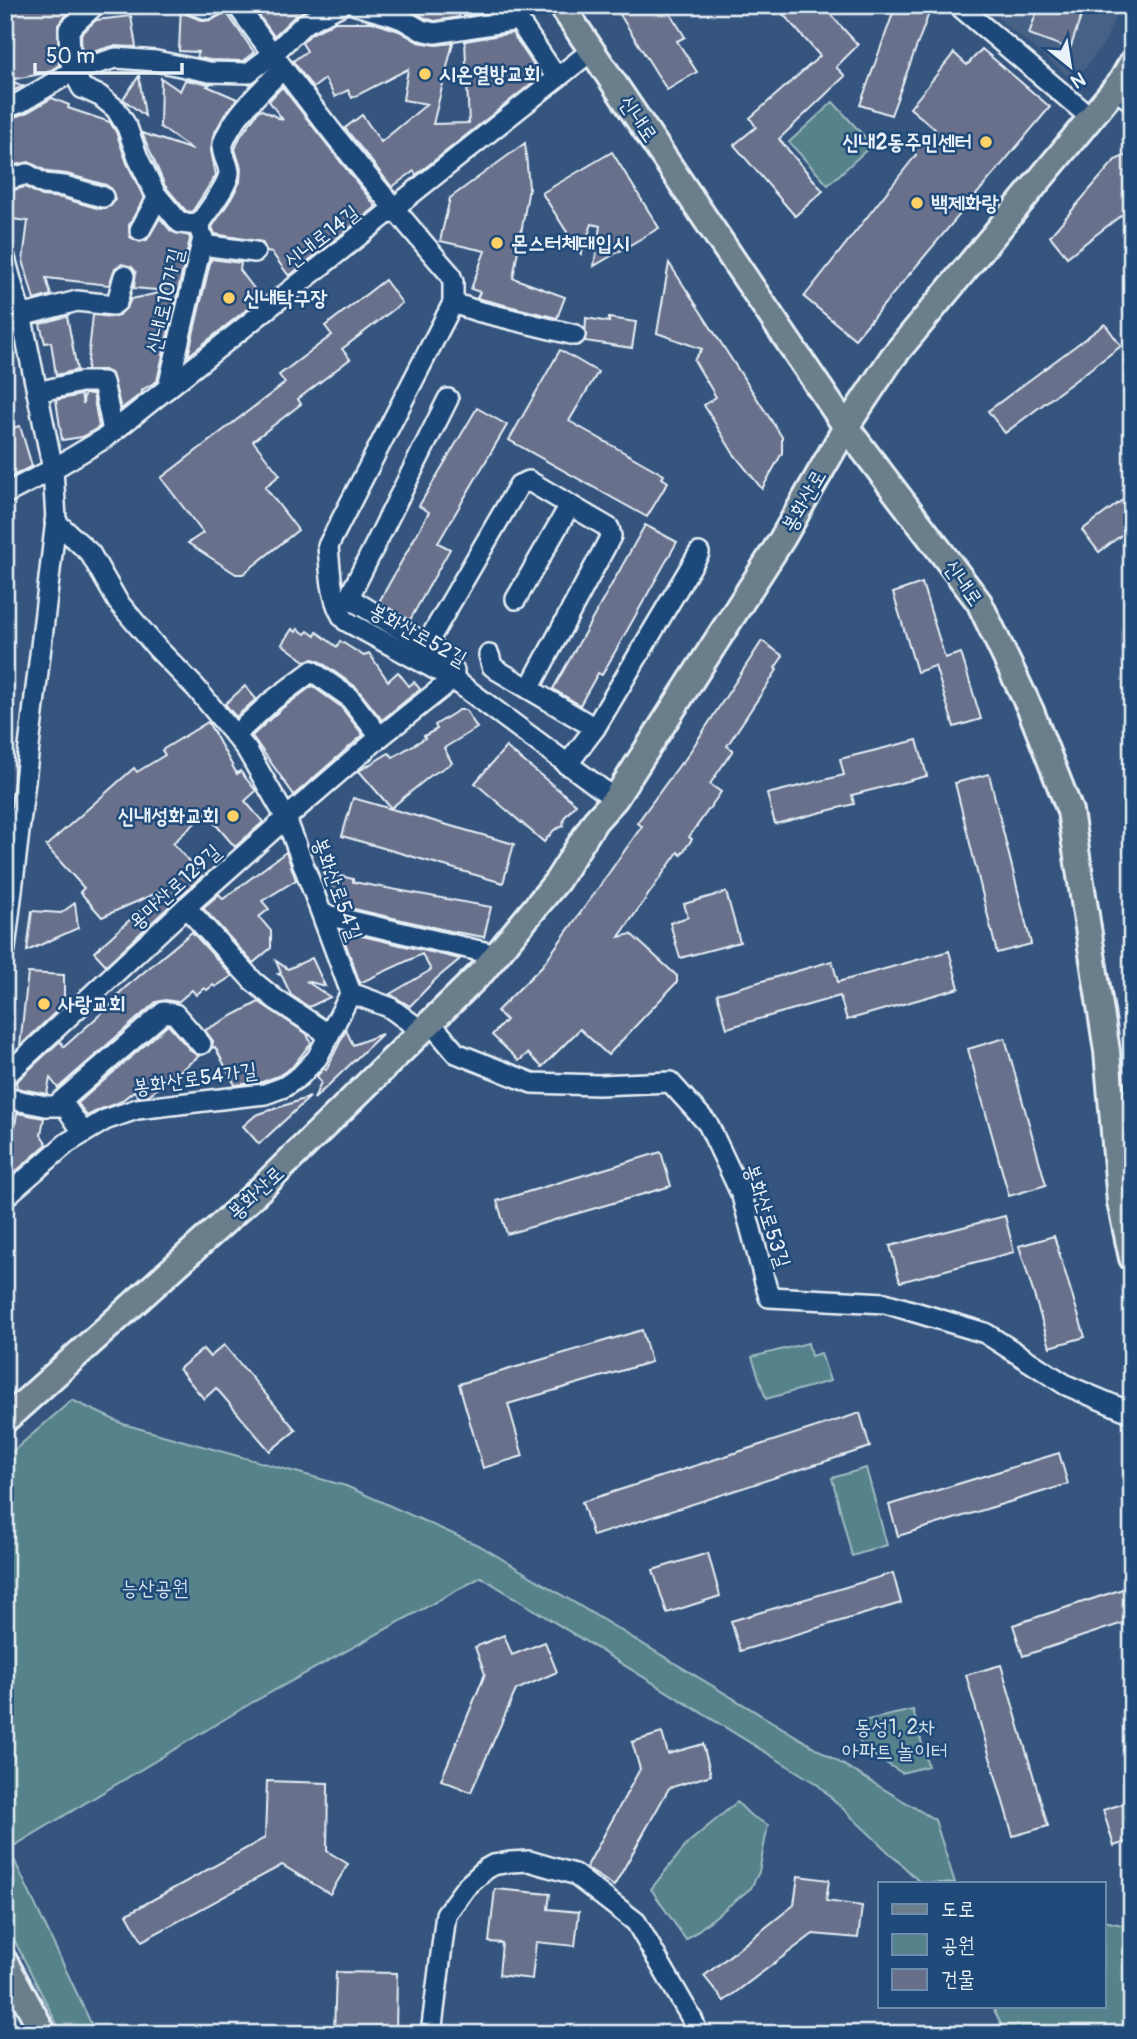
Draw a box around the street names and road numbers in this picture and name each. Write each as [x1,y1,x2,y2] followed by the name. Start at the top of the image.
[613,90,663,148] street label: 신내로
[279,199,365,275] street label: 신내로14길
[140,246,190,356] street label: 신내로10가길
[775,465,833,537] street label: 봉화산로
[937,554,989,612] street label: 신내로
[364,597,472,673] street label: 봉화산로52길
[306,834,368,944] street label: 봉화산로54길
[123,838,227,936] street label: 용마산로129길
[131,1057,259,1101] street label: 봉화산로54가길
[222,1160,290,1226] street label: 봉화산로
[738,1161,796,1271] street label: 봉화산로53길

